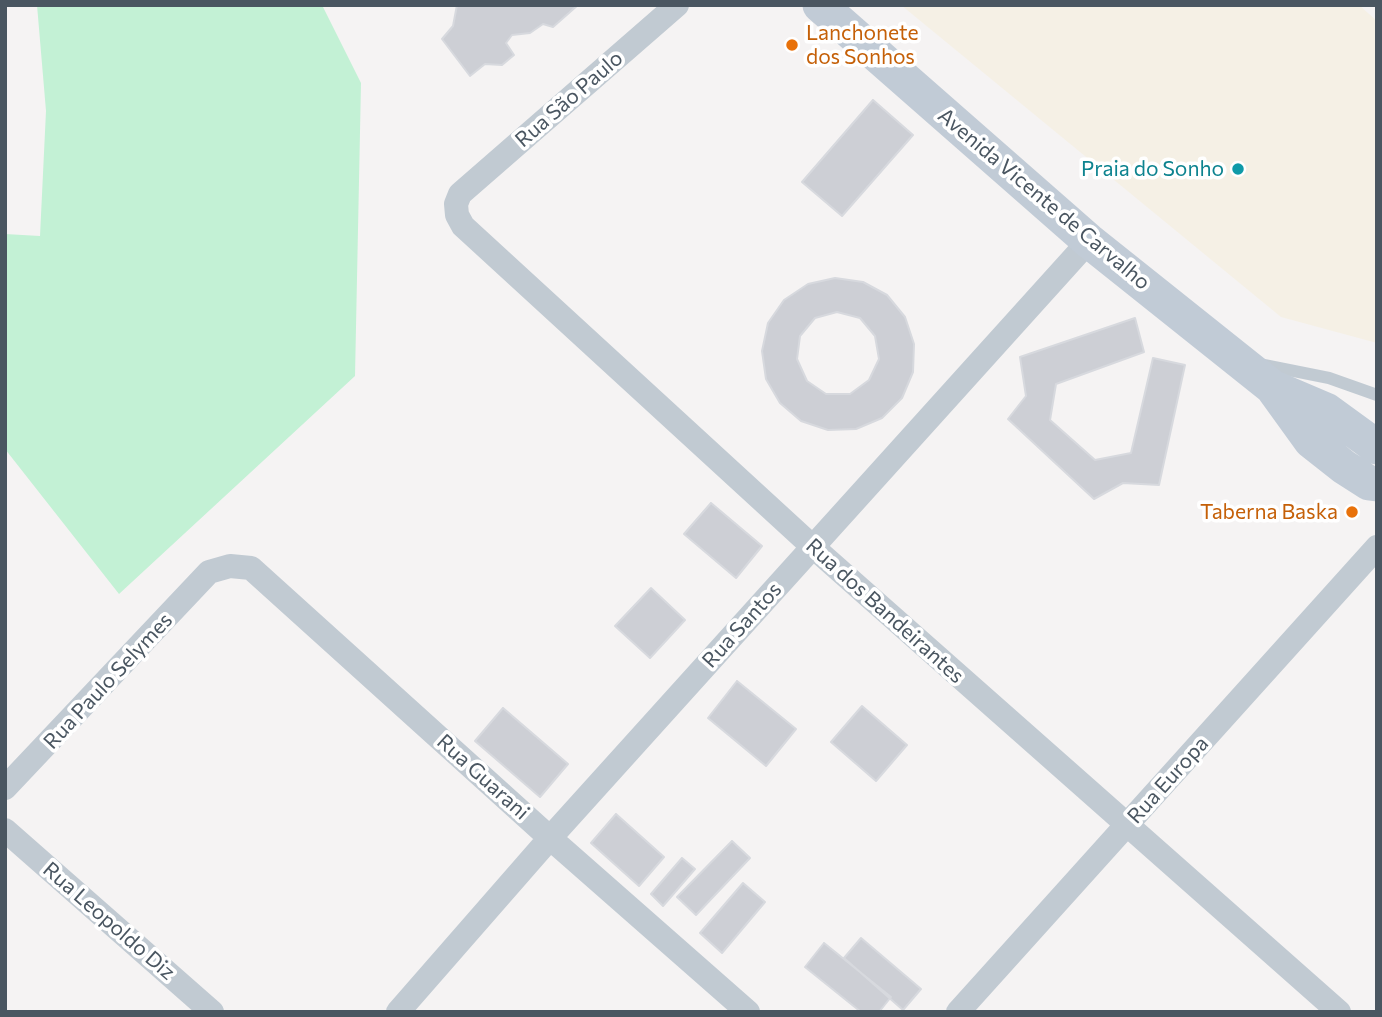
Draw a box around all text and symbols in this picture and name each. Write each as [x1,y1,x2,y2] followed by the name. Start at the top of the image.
[806,20,918,70] place label: Lanchonete dos Sonhos
[784,37,800,53] marker: Lanchonete dos Sonhos
[510,45,628,153] street label: Rua São Paulo
[933,103,1155,295] street label: Avenida Vicente de Carvalho
[1081,156,1224,182] place label: Praia do Sonho
[1230,161,1246,177] marker: Praia do Sonho
[1200,499,1338,525] place label: Taberna Baska
[1344,504,1360,520] marker: Taberna Baska
[801,533,969,689] street label: Rua dos Bandeirantes
[697,577,787,673] street label: Rua Santos
[38,608,178,754] street label: Rua Paulo Selymes
[432,729,534,825] street label: Rua Guarani
[1122,731,1214,829] street label: Rua Europa
[38,857,180,985] street label: Rua Leopoldo Diz

